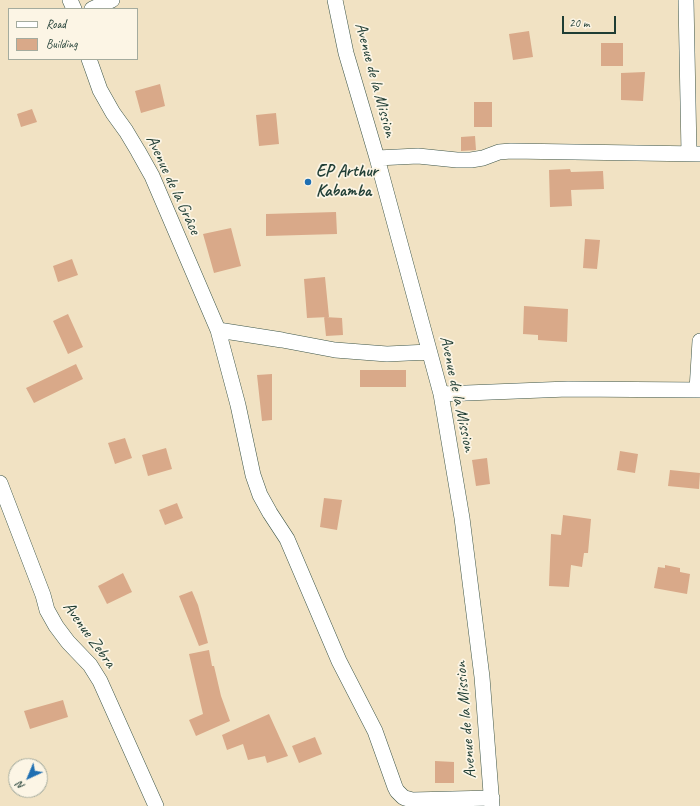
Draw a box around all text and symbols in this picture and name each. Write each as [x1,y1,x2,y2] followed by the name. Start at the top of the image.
[8,8,138,60] legend
[564,8,618,34] scale bar
[569,15,589,31] text: 20 m
[46,16,66,32] text: Road
[350,20,400,140] street label: Avenue de la Mission
[46,36,78,52] text: Building
[141,132,205,238] street label: Avenue de la Grâce
[316,162,378,202] place label: EP Arthur Kabamba
[303,177,313,187] marker: EP Arthur Kabamba
[435,334,479,454] street label: Avenue de la Mission
[58,598,120,672] street label: Avenue Zebra
[451,660,481,780] street label: Avenue de la Mission
[8,758,48,798] north arrow
[13,779,28,793] text: N

